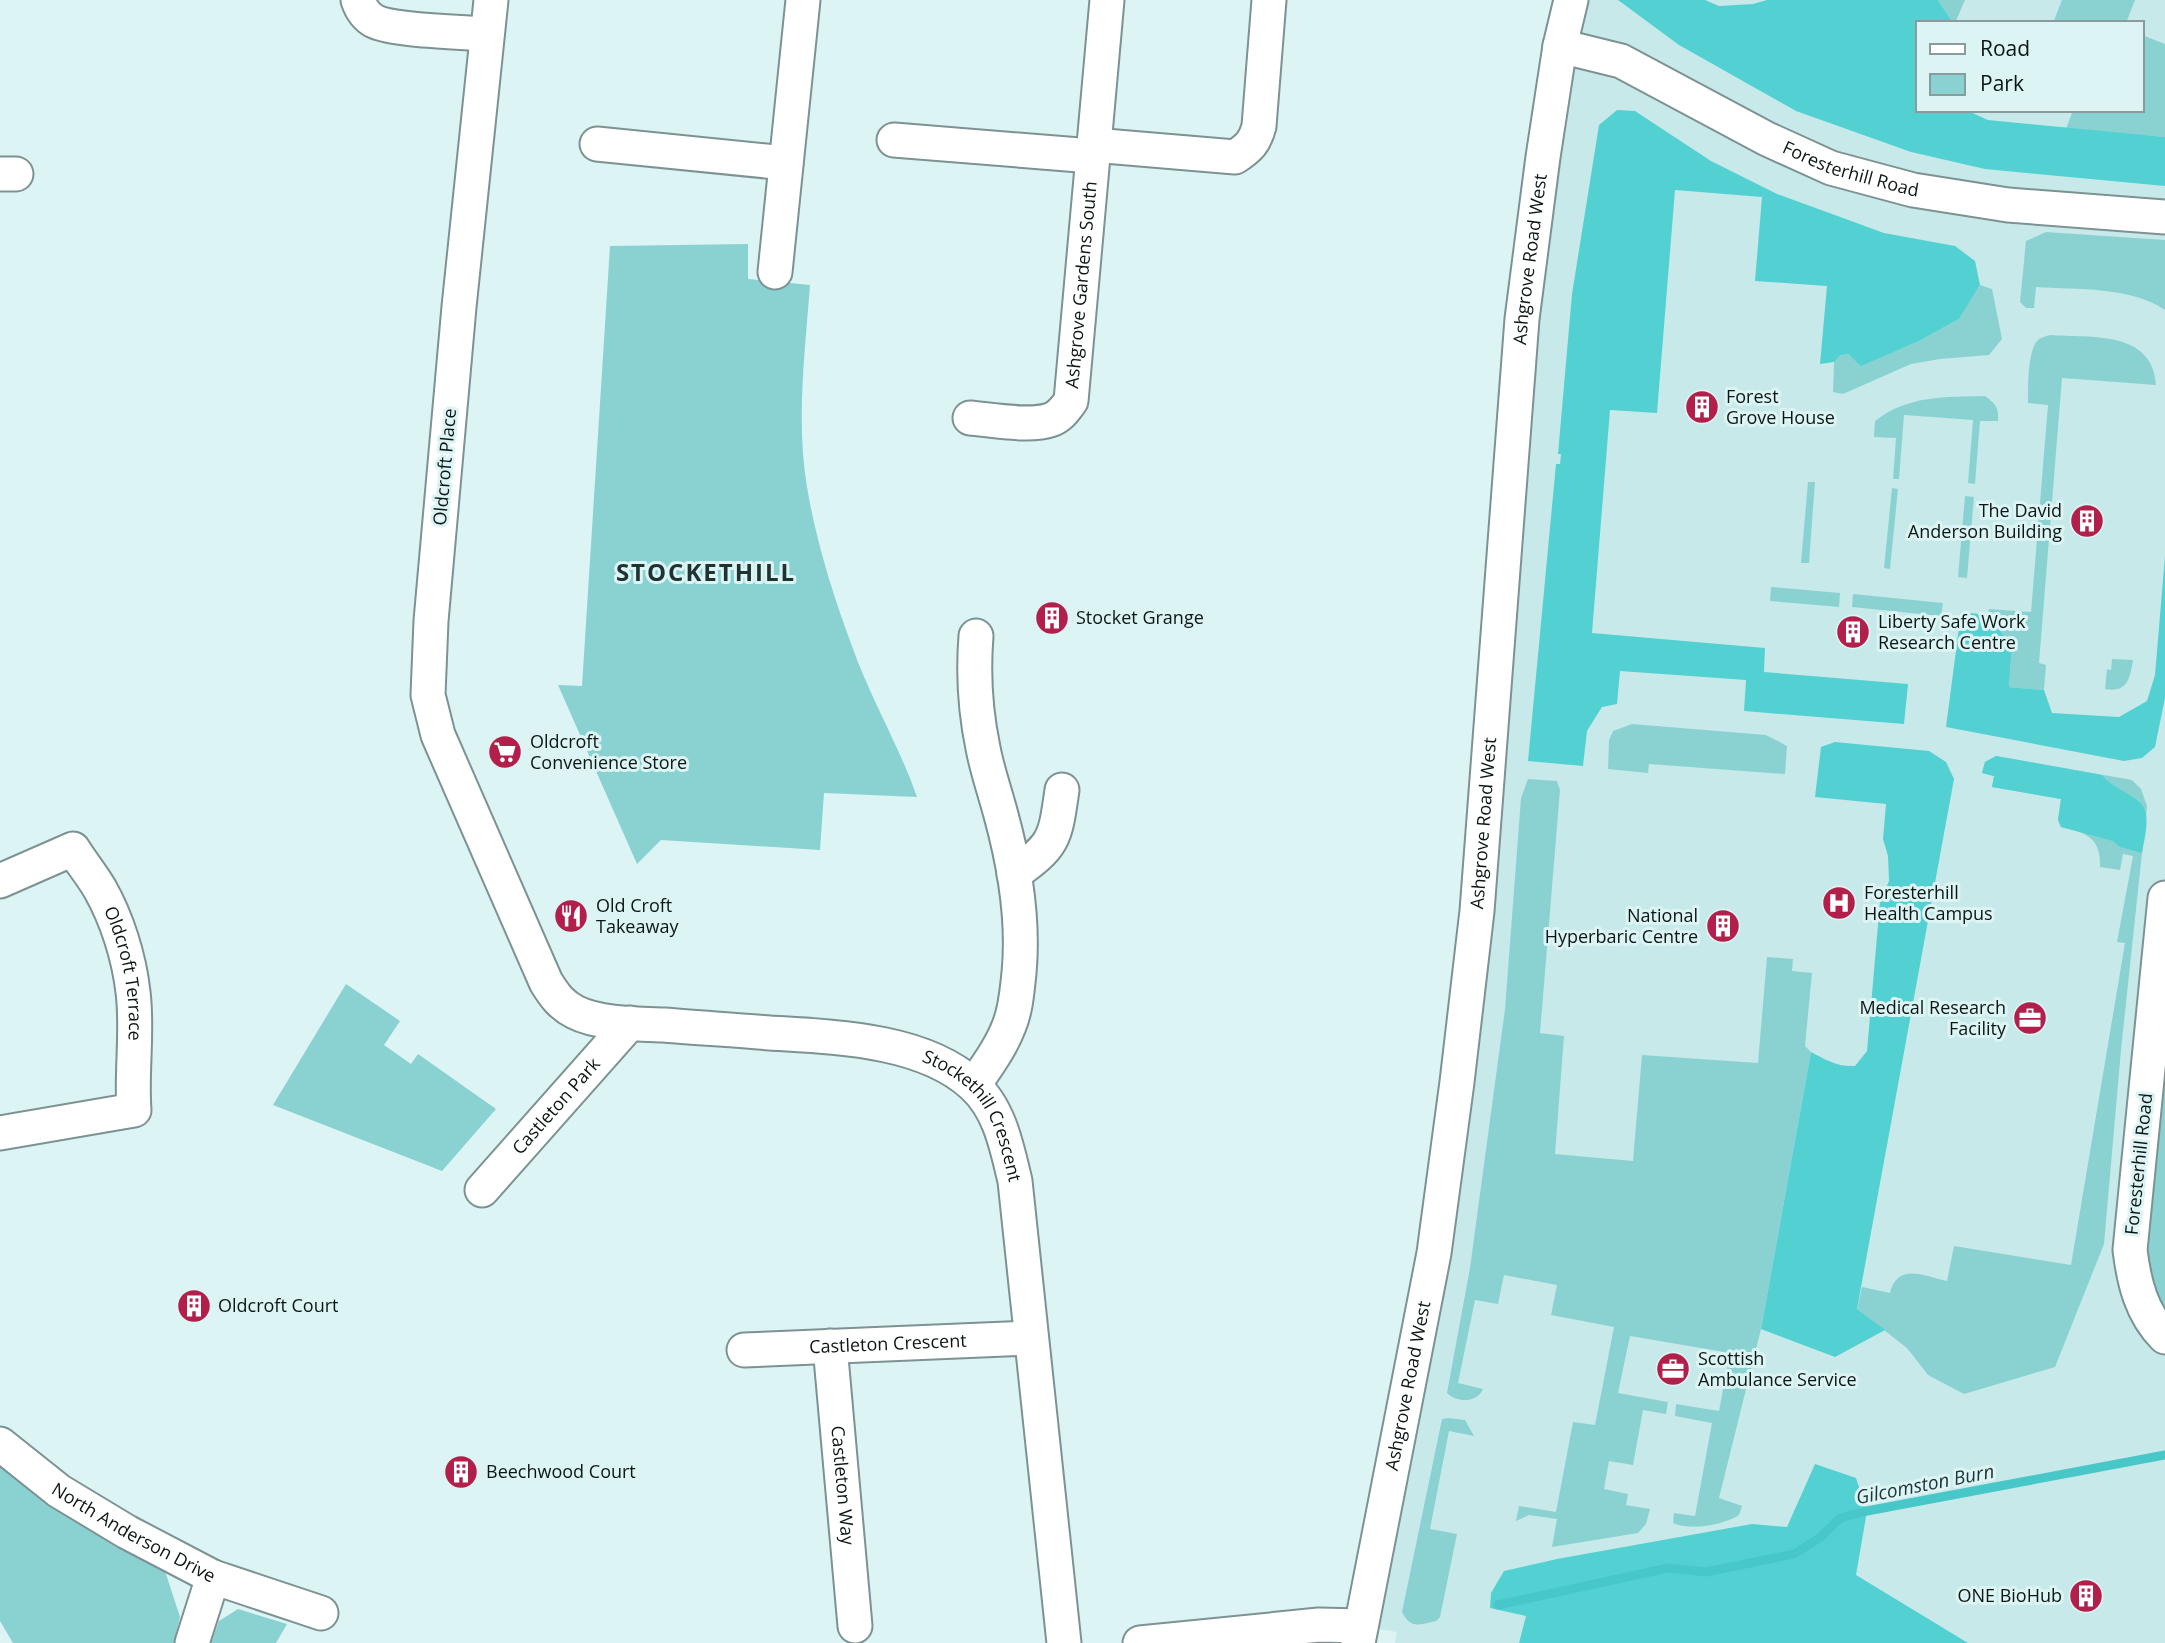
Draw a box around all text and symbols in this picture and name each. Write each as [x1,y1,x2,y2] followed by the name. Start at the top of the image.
[1916,21,2144,112] legend
[1980,34,2030,62] text: Road
[1980,69,2024,97] text: Park
[1779,135,1921,202] street label: Foresterhill Road
[1507,172,1552,346] street label: Ashgrove Road West
[1059,180,1102,389] street label: Ashgrove Gardens South
[1726,384,1835,429] place label: Forest Grove House
[1683,388,1721,426] building icon: Forest Grove House
[427,407,461,527] street label: Oldcroft Place
[1908,498,2062,543] place label: The David Anderson Building
[2068,502,2106,540] building icon: The David Anderson Building
[616,555,796,588] district label: STOCKETHILL
[1033,599,1071,637] building icon: Stocket Grange
[1076,605,1204,629] place label: Stocket Grange
[1878,609,2026,654] place label: Liberty Safe Work Research Centre
[1834,613,1872,651] building icon: Liberty Safe Work Research Centre
[530,729,687,774] place label: Oldcroft Convenience Store
[486,733,524,771] supermarket icon: Oldcroft Convenience Store
[1464,736,1501,910] street label: Ashgrove Road West
[1864,880,1993,925] place label: Foresterhill Health Campus
[1820,884,1858,922] hospital icon: Foresterhill Health Campus
[596,893,679,938] place label: Old Croft Takeaway
[552,897,590,935] restaurant icon: Old Croft Takeaway
[99,902,148,1041] street label: Oldcroft Terrace
[1545,903,1698,948] place label: National Hyperbaric Centre
[1704,907,1742,945] building icon: National Hyperbaric Centre
[1859,995,2007,1040] place label: Medical Research Facility
[2011,999,2049,1037] office icon: Medical Research Facility
[919,1044,1028,1184] street label: Stockethill Crescent
[506,1052,605,1159] street label: Castleton Park
[2119,1092,2157,1236] street label: Foresterhill Road
[175,1287,213,1325] building icon: Oldcroft Court
[218,1293,339,1317] place label: Oldcroft Court
[1379,1299,1435,1472] street label: Ashgrove Road West
[809,1328,967,1358] street label: Castleton Crescent
[1698,1346,1857,1391] place label: Scottish Ambulance Service
[1654,1350,1692,1388] office icon: Scottish Ambulance Service
[826,1425,861,1547] street label: Castleton Way
[442,1453,480,1491] building icon: Beechwood Court
[1854,1458,1996,1510] water label: Gilcomston Burn
[486,1459,636,1483] place label: Beechwood Court
[48,1477,220,1587] street label: North Anderson Drive
[2067,1577,2105,1615] building icon: ONE BioHub
[1957,1583,2062,1607] place label: ONE BioHub

